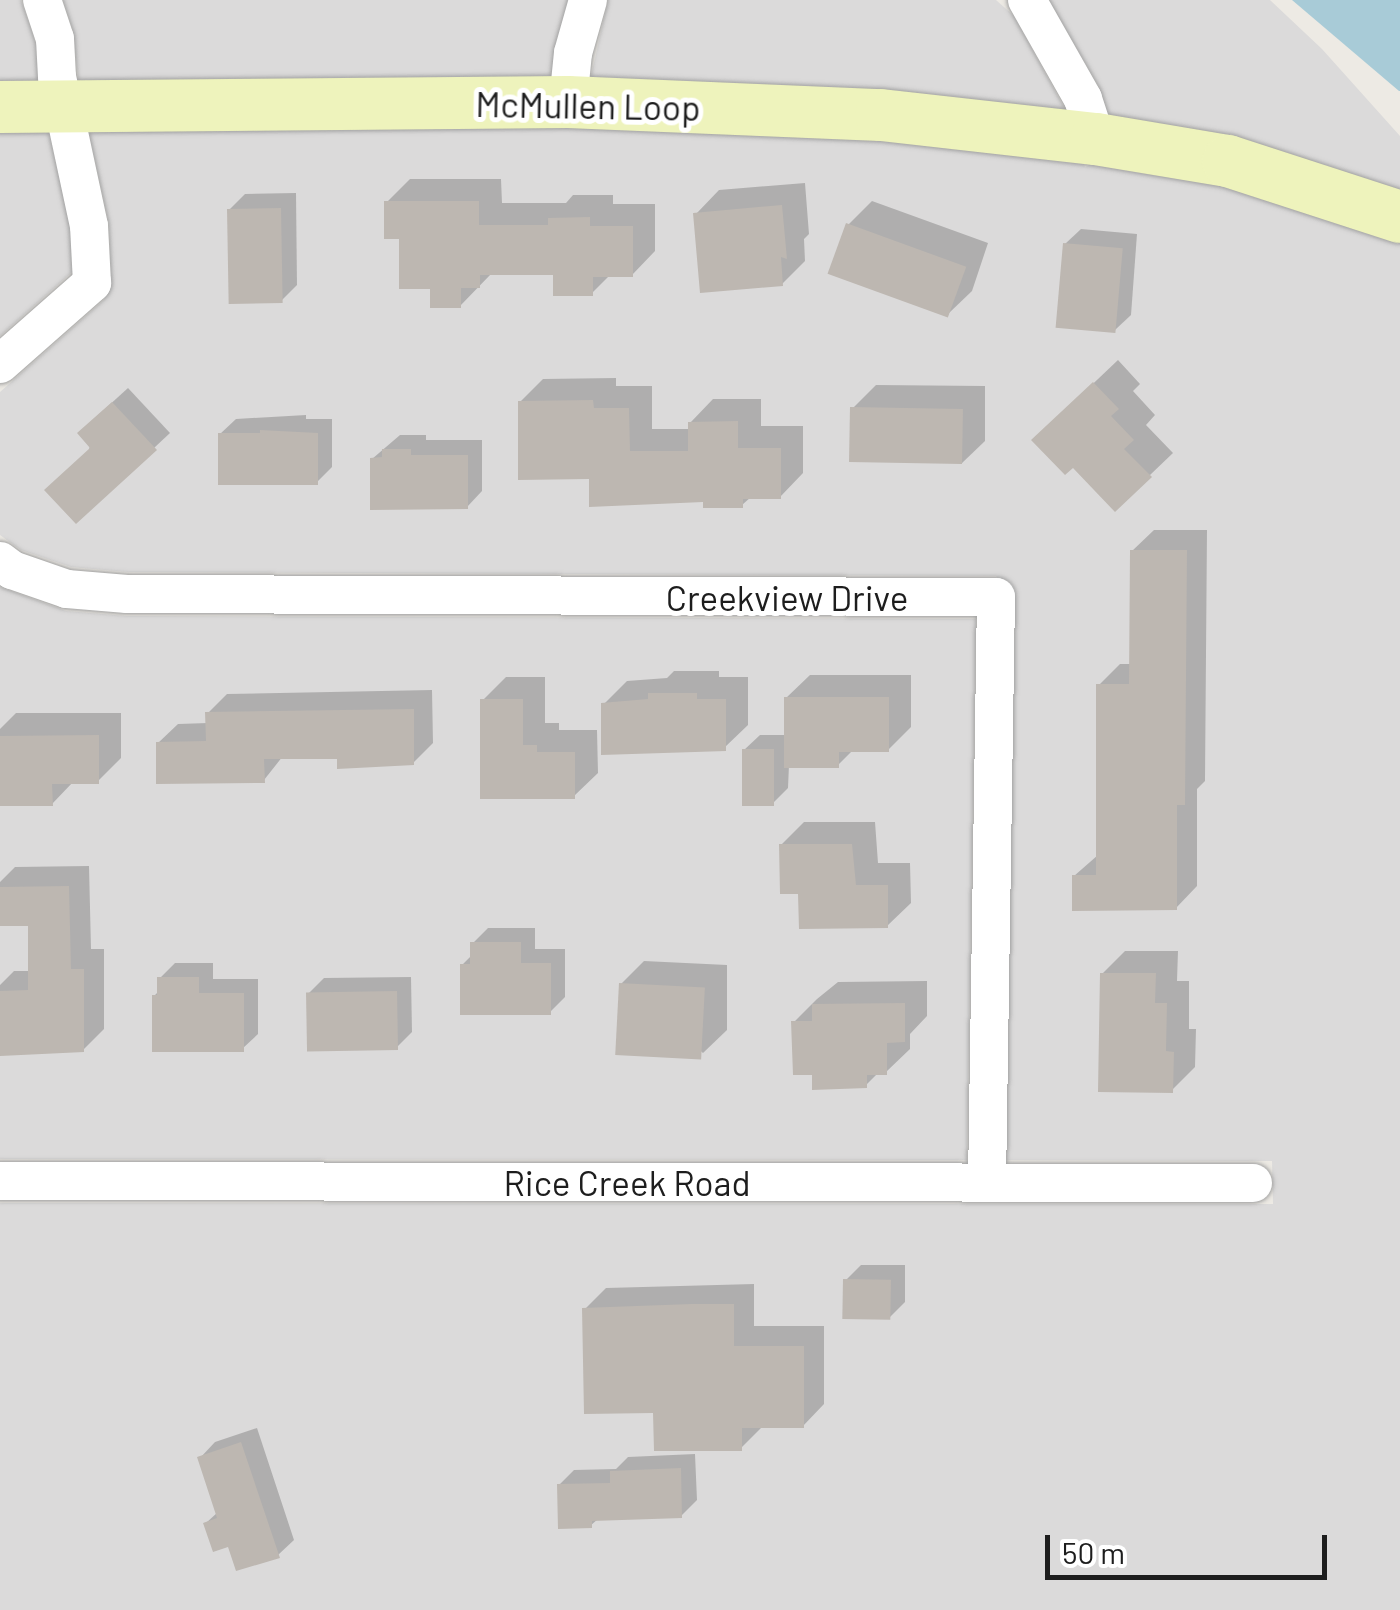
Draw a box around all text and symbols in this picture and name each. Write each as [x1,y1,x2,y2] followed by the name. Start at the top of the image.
[475,82,701,128] street label: McMullen Loop
[666,576,908,618] street label: Creekview Drive
[503,1161,751,1203] street label: Rice Creek Road
[1050,1515,1332,1577] scale bar
[1062,1534,1125,1570] text: 50 m

